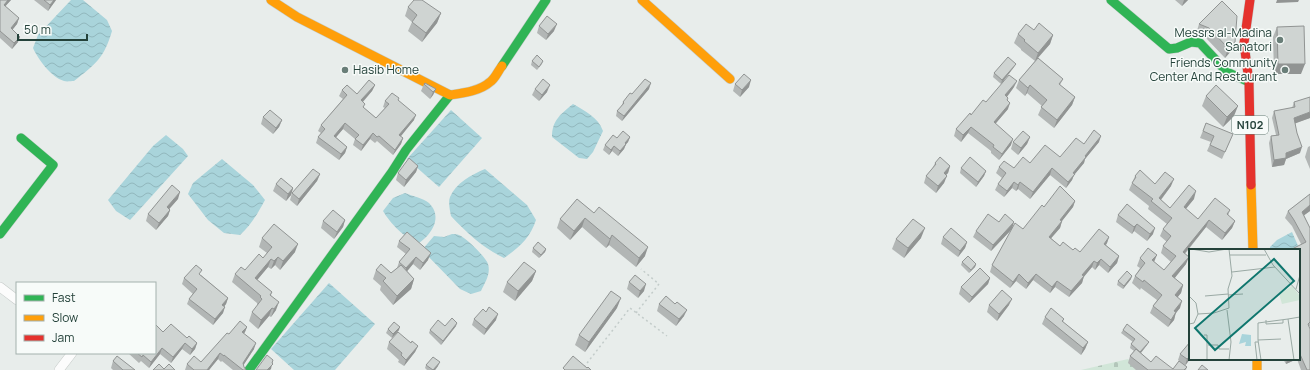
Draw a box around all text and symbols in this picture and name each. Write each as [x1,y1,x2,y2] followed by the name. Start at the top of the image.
[18,16,87,42] scale bar
[24,21,51,38] text: 50 m
[1175,24,1272,55] place label: Messrs al-Madina Sanatori
[1275,35,1285,45] marker: Messrs al-Madina Sanatori
[1150,54,1278,85] place label: Friends Community Center And Restaurant
[353,61,419,78] place label: Hasib Home
[340,65,350,75] marker: Hasib Home
[1280,65,1290,75] marker: Friends Community Center And Restaurant
[1232,116,1268,134] road number: N102
[1189,249,1300,360] inset map
[16,282,156,354] legend
[52,289,76,306] text: Fast
[52,309,78,326] text: Slow
[52,329,74,346] text: Jam

